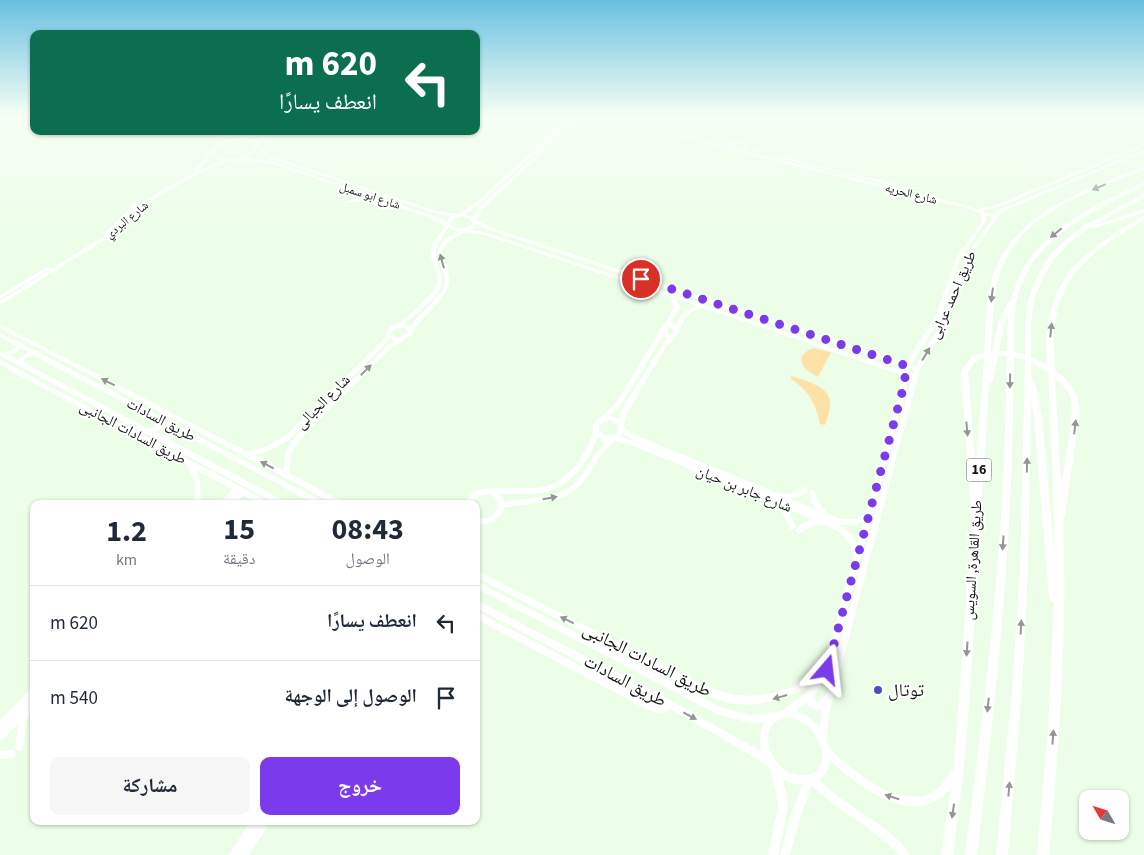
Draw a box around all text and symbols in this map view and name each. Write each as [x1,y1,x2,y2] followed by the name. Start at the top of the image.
[285,39,377,89] text: 620 m
[395,50,460,115] icon: left
[279,86,377,118] text: انعطف يسارًا
[337,178,403,214] street label: شارع ابو سمبل
[883,179,939,209] street label: شارع الحريه
[1092,184,1106,192] one-way arrow
[102,197,153,244] street label: شارع البردي
[1049,228,1063,238] one-way arrow
[924,247,982,343] street label: طريق احمد عرابى
[438,254,446,269] one-way arrow
[620,258,662,300] pin
[627,265,655,293] icon: arrive
[988,288,996,304] one-way arrow
[1047,321,1055,337] one-way arrow
[921,347,930,360] one-way arrow
[360,364,372,376] one-way arrow
[291,370,355,434] street label: شارع الجبالى
[1006,373,1014,389] one-way arrow
[101,378,115,386] one-way arrow
[123,393,199,447] street label: طريق السادات
[76,396,190,470] street label: طريق السادات الجانبى
[1071,418,1079,434] one-way arrow
[964,422,972,438] one-way arrow
[1023,456,1031,472] one-way arrow
[966,458,992,482] road number: 16
[693,460,795,518] street label: شارع جابر بن حيان
[260,461,275,469] one-way arrow
[542,493,558,501] one-way arrow
[958,499,988,621] street label: طريق القاهرة, السويس
[223,508,255,551] text: 15
[332,508,404,551] text: 08:43
[106,510,147,553] text: 1.2
[998,536,1006,552] one-way arrow
[223,548,255,570] text: دقيقة
[346,548,390,570] text: الوصول
[116,549,137,571] text: km
[327,608,417,635] text: انعطف يسارًا
[432,609,460,637] icon: left
[50,610,98,637] text: 620 m
[560,615,574,623] one-way arrow
[579,618,715,702] street label: طريق السادات الجانبى
[1018,619,1026,635] one-way arrow
[963,642,971,658] one-way arrow
[800,643,852,695] position arrow
[580,650,670,712] street label: طريق السادات
[888,678,924,703] place label: توتال
[284,683,417,710] text: الوصول إلى الوجهة
[432,684,460,712] icon: arrive
[872,684,884,696] marker: توتال
[50,685,98,712] text: 540 m
[772,693,787,701] one-way arrow
[984,698,992,714] one-way arrow
[683,712,697,720] one-way arrow
[1050,728,1058,744] one-way arrow
[50,757,250,815] button: مشاركة
[260,757,460,815] button: خروج
[1005,781,1013,797] one-way arrow
[1079,790,1129,840] north arrow
[1079,790,1129,840] map controls
[884,793,899,801] one-way arrow
[948,803,956,819] one-way arrow

